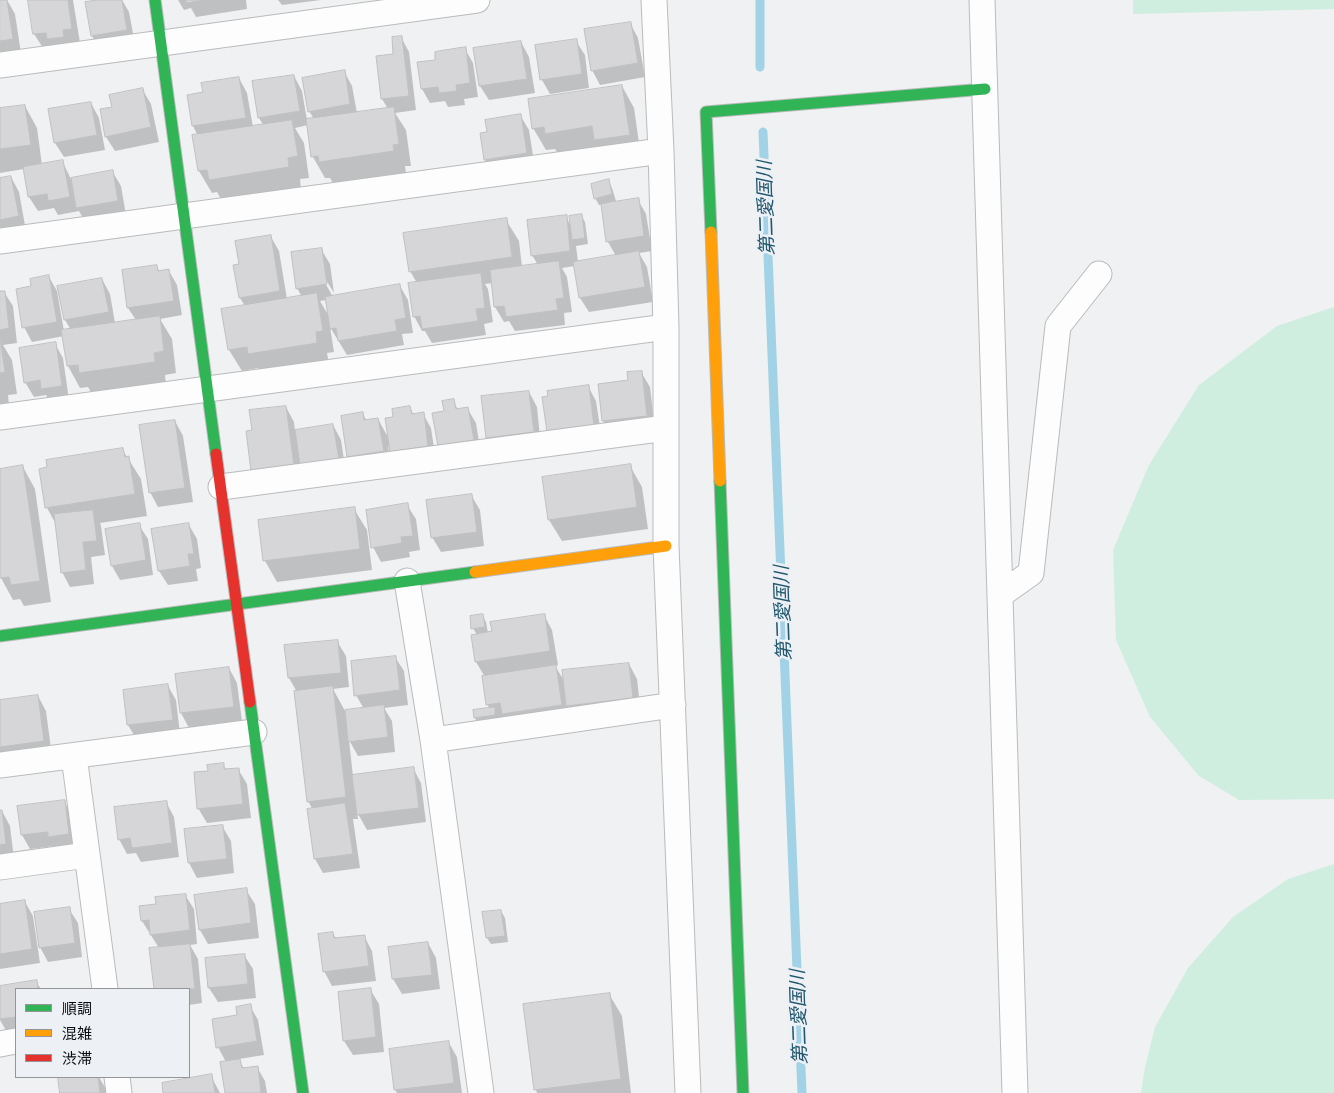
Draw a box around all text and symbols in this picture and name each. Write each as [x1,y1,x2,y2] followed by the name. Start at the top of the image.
[753,160,779,256] water label: 第二愛国川
[770,565,796,661] water label: 第二愛国川
[786,969,812,1065] water label: 第二愛国川
[15,988,190,1078] legend
[62,999,92,1017] text: 順調
[62,1024,92,1042] text: 混雑
[62,1049,92,1067] text: 渋滞

